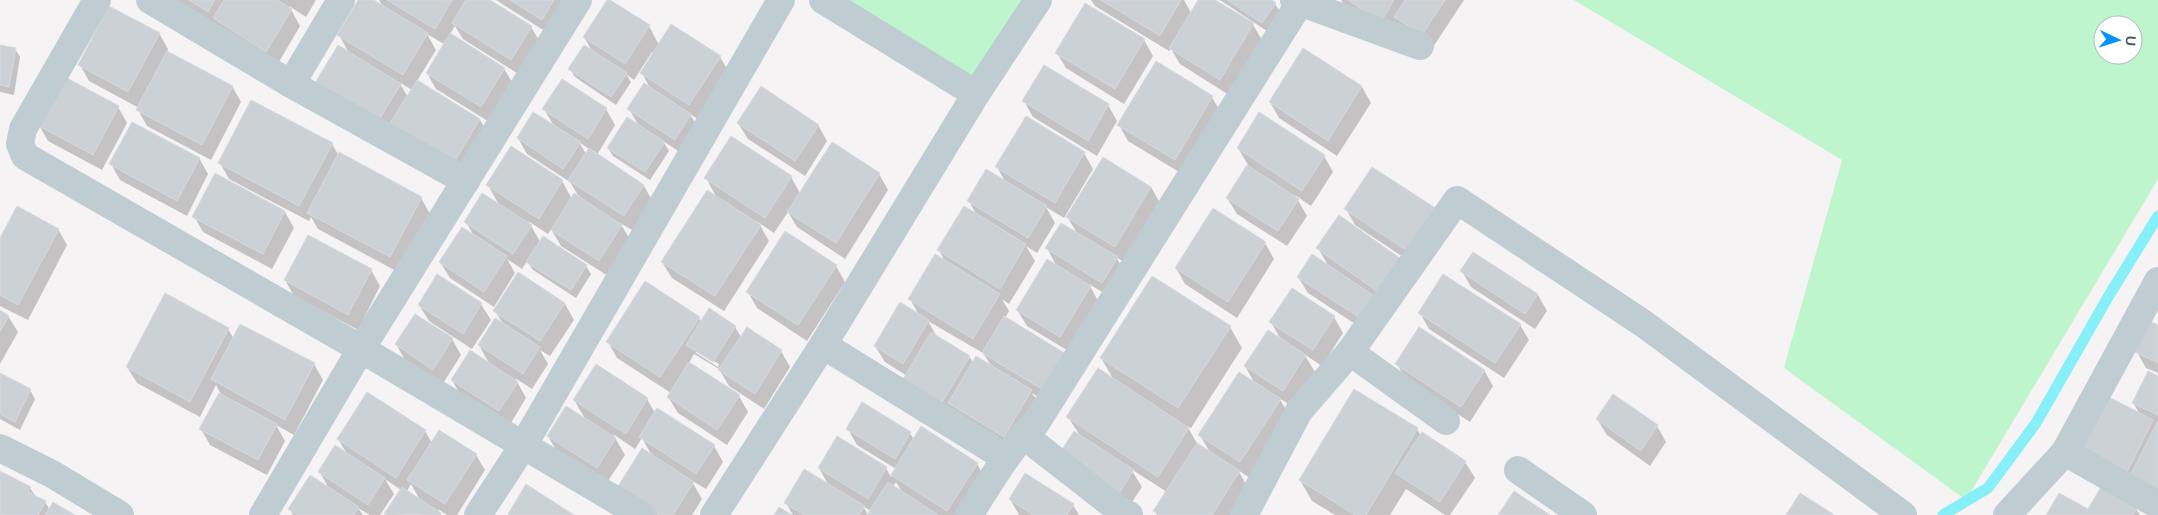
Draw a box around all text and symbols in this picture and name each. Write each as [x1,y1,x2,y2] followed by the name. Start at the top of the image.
[2093,15,2143,65] north arrow
[2123,35,2139,47] text: U

